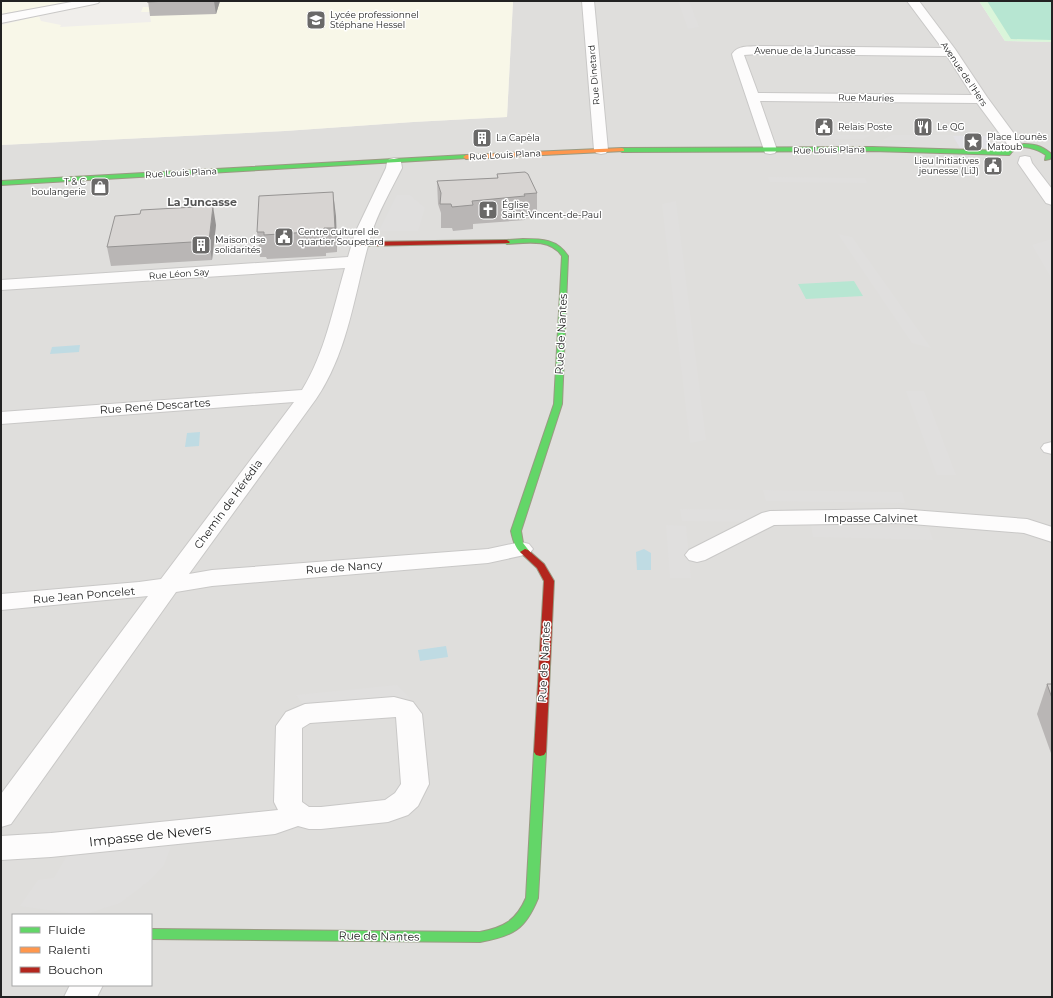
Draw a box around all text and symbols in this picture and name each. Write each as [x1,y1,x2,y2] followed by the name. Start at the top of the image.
[305,9,327,31] school or university icon: Lycée professionnel Stéphane Hessel
[330,9,419,30] place label: Lycée professionnel Stéphane Hessel
[939,39,990,108] street label: Avenue de l'Hers
[585,45,602,105] street label: Rue Dinetard
[754,45,856,56] street label: Avenue de la Juncasse
[838,92,895,103] street label: Rue Mauries
[813,116,835,138] public building icon: Relais Poste
[912,116,934,138] restaurant icon: Le QG
[838,121,893,132] place label: Relais Poste
[937,121,965,132] place label: Le QG
[471,127,493,149] building icon: La Capèla
[962,131,984,153] place icon: Place Lounès Matoub
[987,131,1047,152] place label: Place Lounès Matoub
[496,132,540,143] place label: La Capèla
[793,143,865,156] street label: Rue Louis Plana
[469,147,541,162] street label: Rue Louis Plana
[914,155,980,176] place label: Lieu Initiatives jeunesse (LiJ)
[982,155,1004,177] public building icon: Lieu Initiatives jeunesse (LiJ)
[145,165,217,180] street label: Rue Louis Plana
[31,176,87,197] place label: T & C boulangerie
[89,176,111,198] shop icon: T & C boulangerie
[167,195,237,209] district label: La Juncasse
[477,199,499,221] church icon: Église Saint-Vincent-de-Paul
[502,199,602,220] place label: Église Saint-Vincent-de-Paul
[273,226,295,248] public building icon: Centre culturel de quartier Soupetard
[298,226,384,247] place label: Centre culturel de quartier Soupetard
[190,234,212,256] building icon: Maison dse solidarités
[215,234,266,255] place label: Maison dse solidarités
[148,266,210,281] street label: Rue Léon Say
[552,293,570,375] street label: Rue de Nantes
[99,395,212,417] street label: Rue René Descartes
[191,457,265,551] street label: Chemin de Hérédia
[824,511,918,525] street label: Impasse Calvinet
[305,557,383,577] street label: Rue de Nancy
[32,584,136,606] street label: Rue Jean Poncelet
[535,621,553,703] street label: Rue de Nantes
[88,821,212,849] street label: Impasse de Nevers
[12,914,152,986] legend
[48,922,86,937] text: Fluide
[338,928,420,944] street label: Rue de Nantes
[48,942,90,957] text: Ralenti
[48,962,103,977] text: Bouchon

